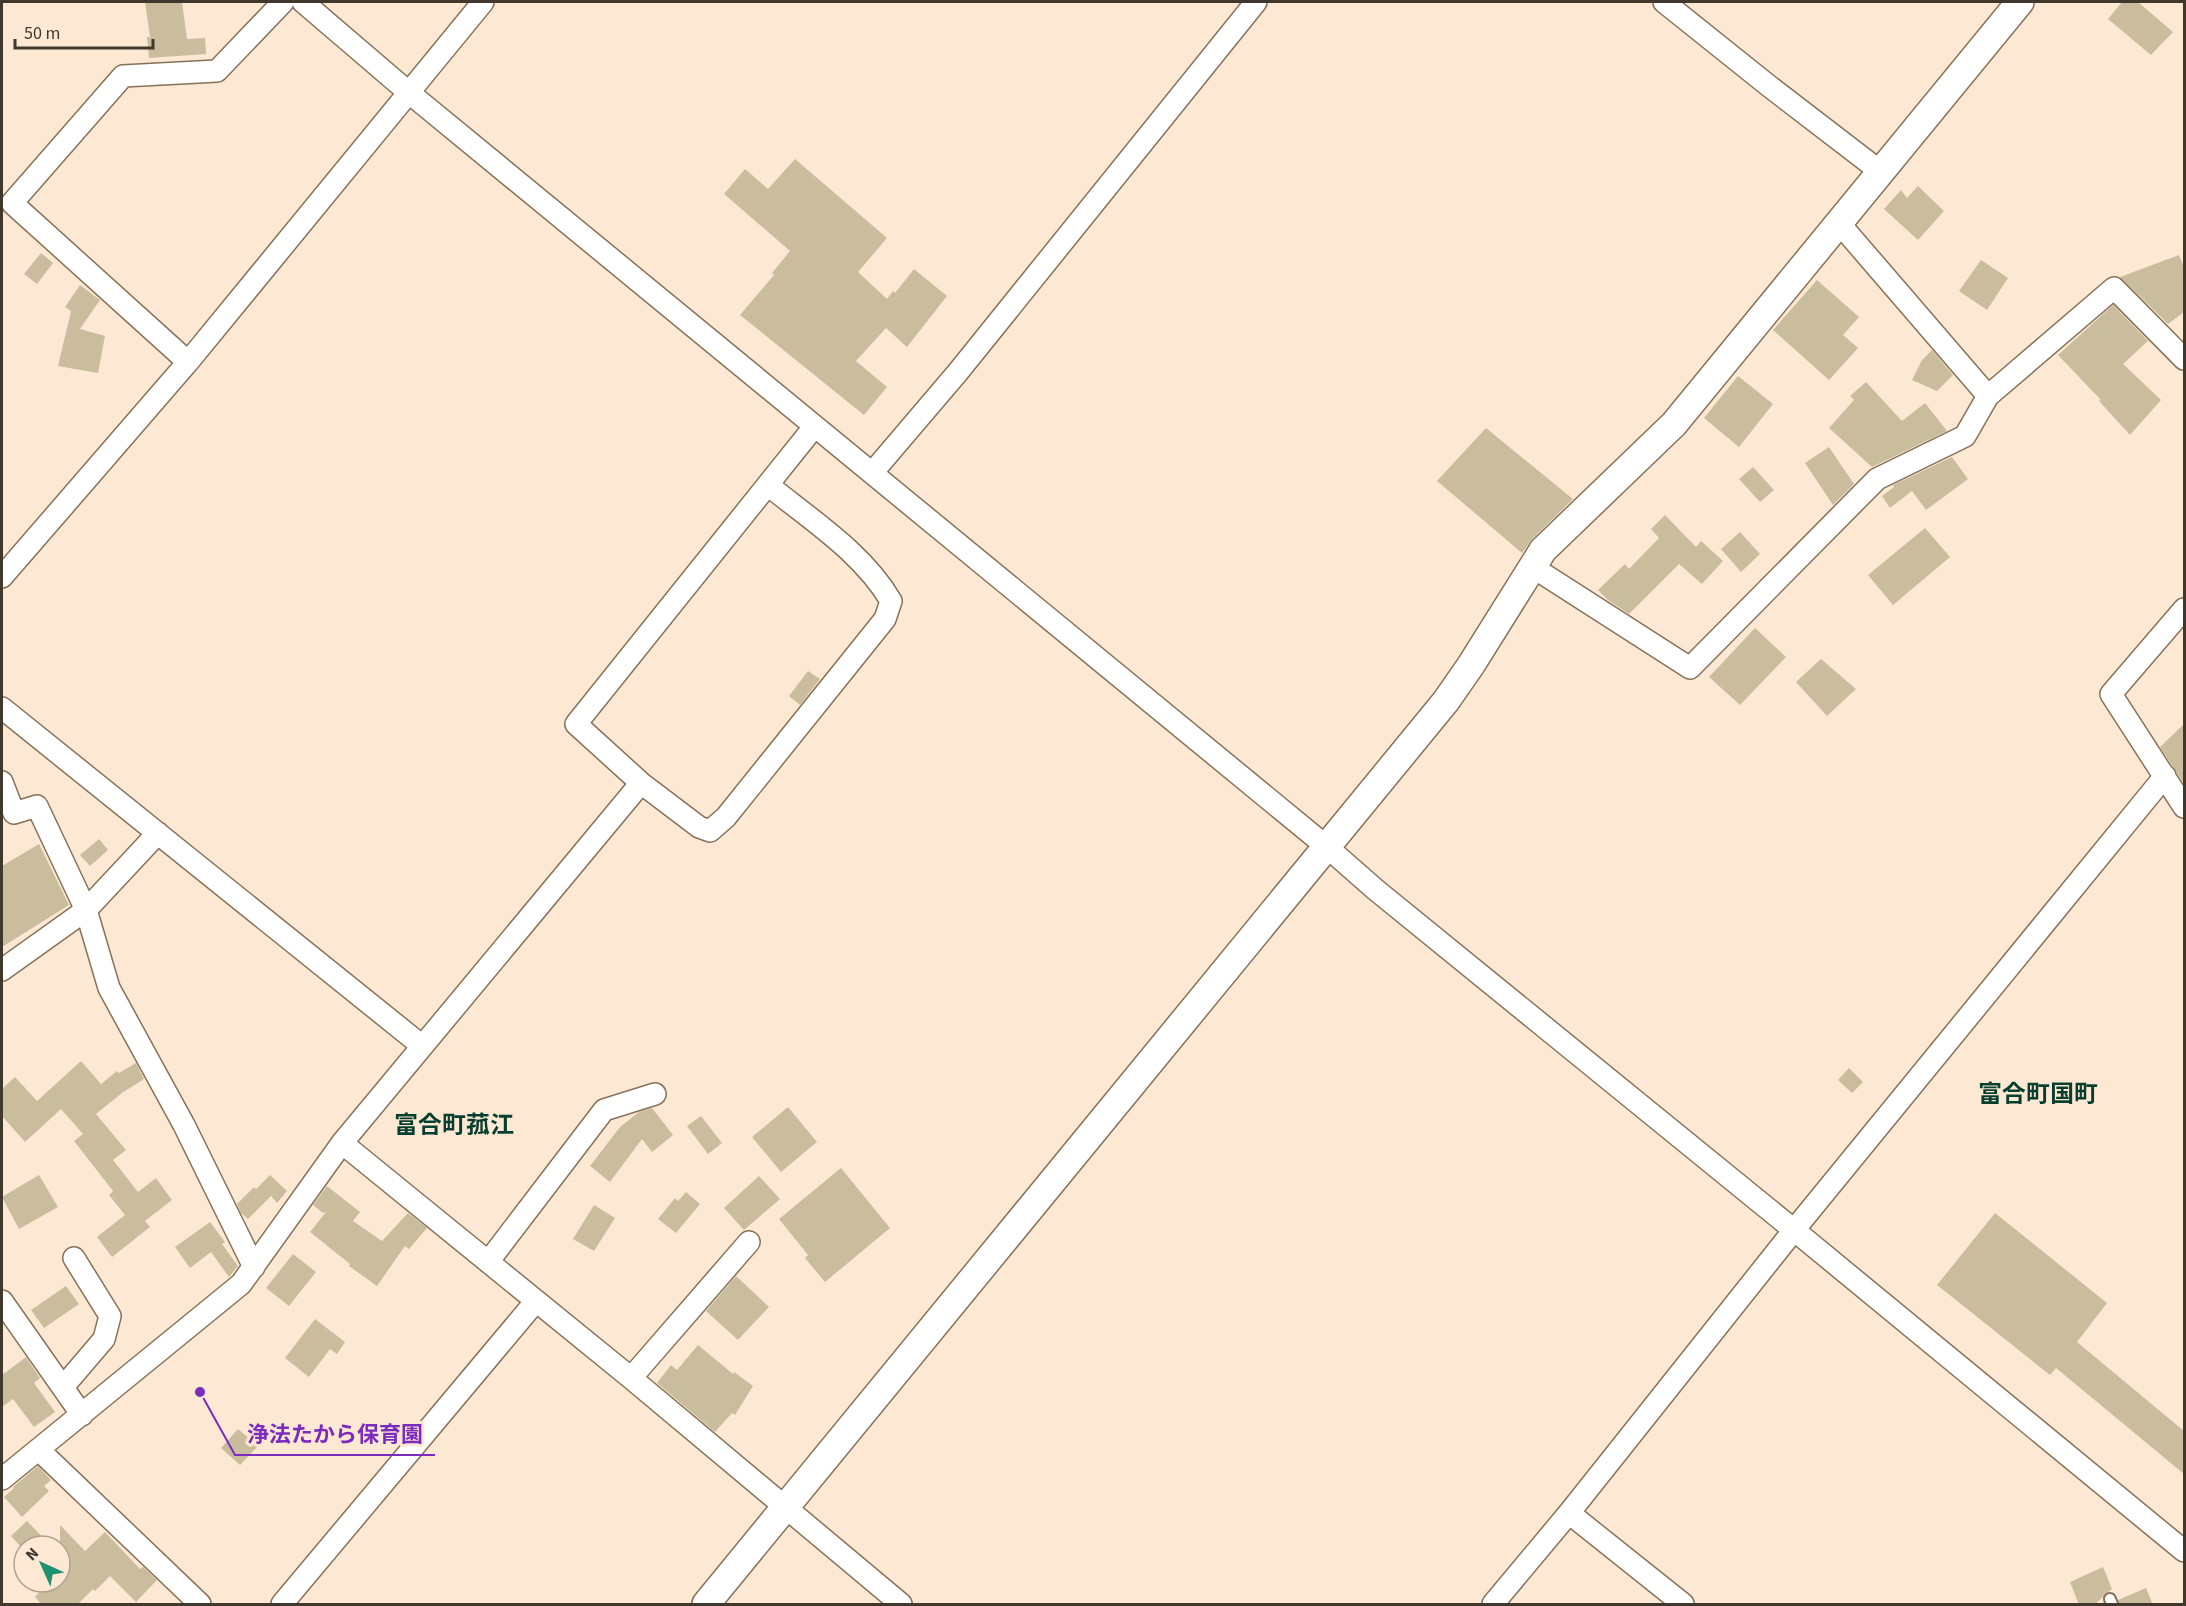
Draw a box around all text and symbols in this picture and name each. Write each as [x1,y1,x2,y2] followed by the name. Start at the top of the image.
[15,12,153,50] scale bar
[24,21,60,46] text: 50 m
[1978,1077,2098,1112] district label: 富合町国町
[394,1108,514,1143] district label: 富合町菰江
[235,1415,435,1455] callout: 浄法たから保育園
[247,1419,423,1451] text: 浄法たから保育園
[12,1534,72,1594] north arrow
[21,1543,44,1566] text: N

